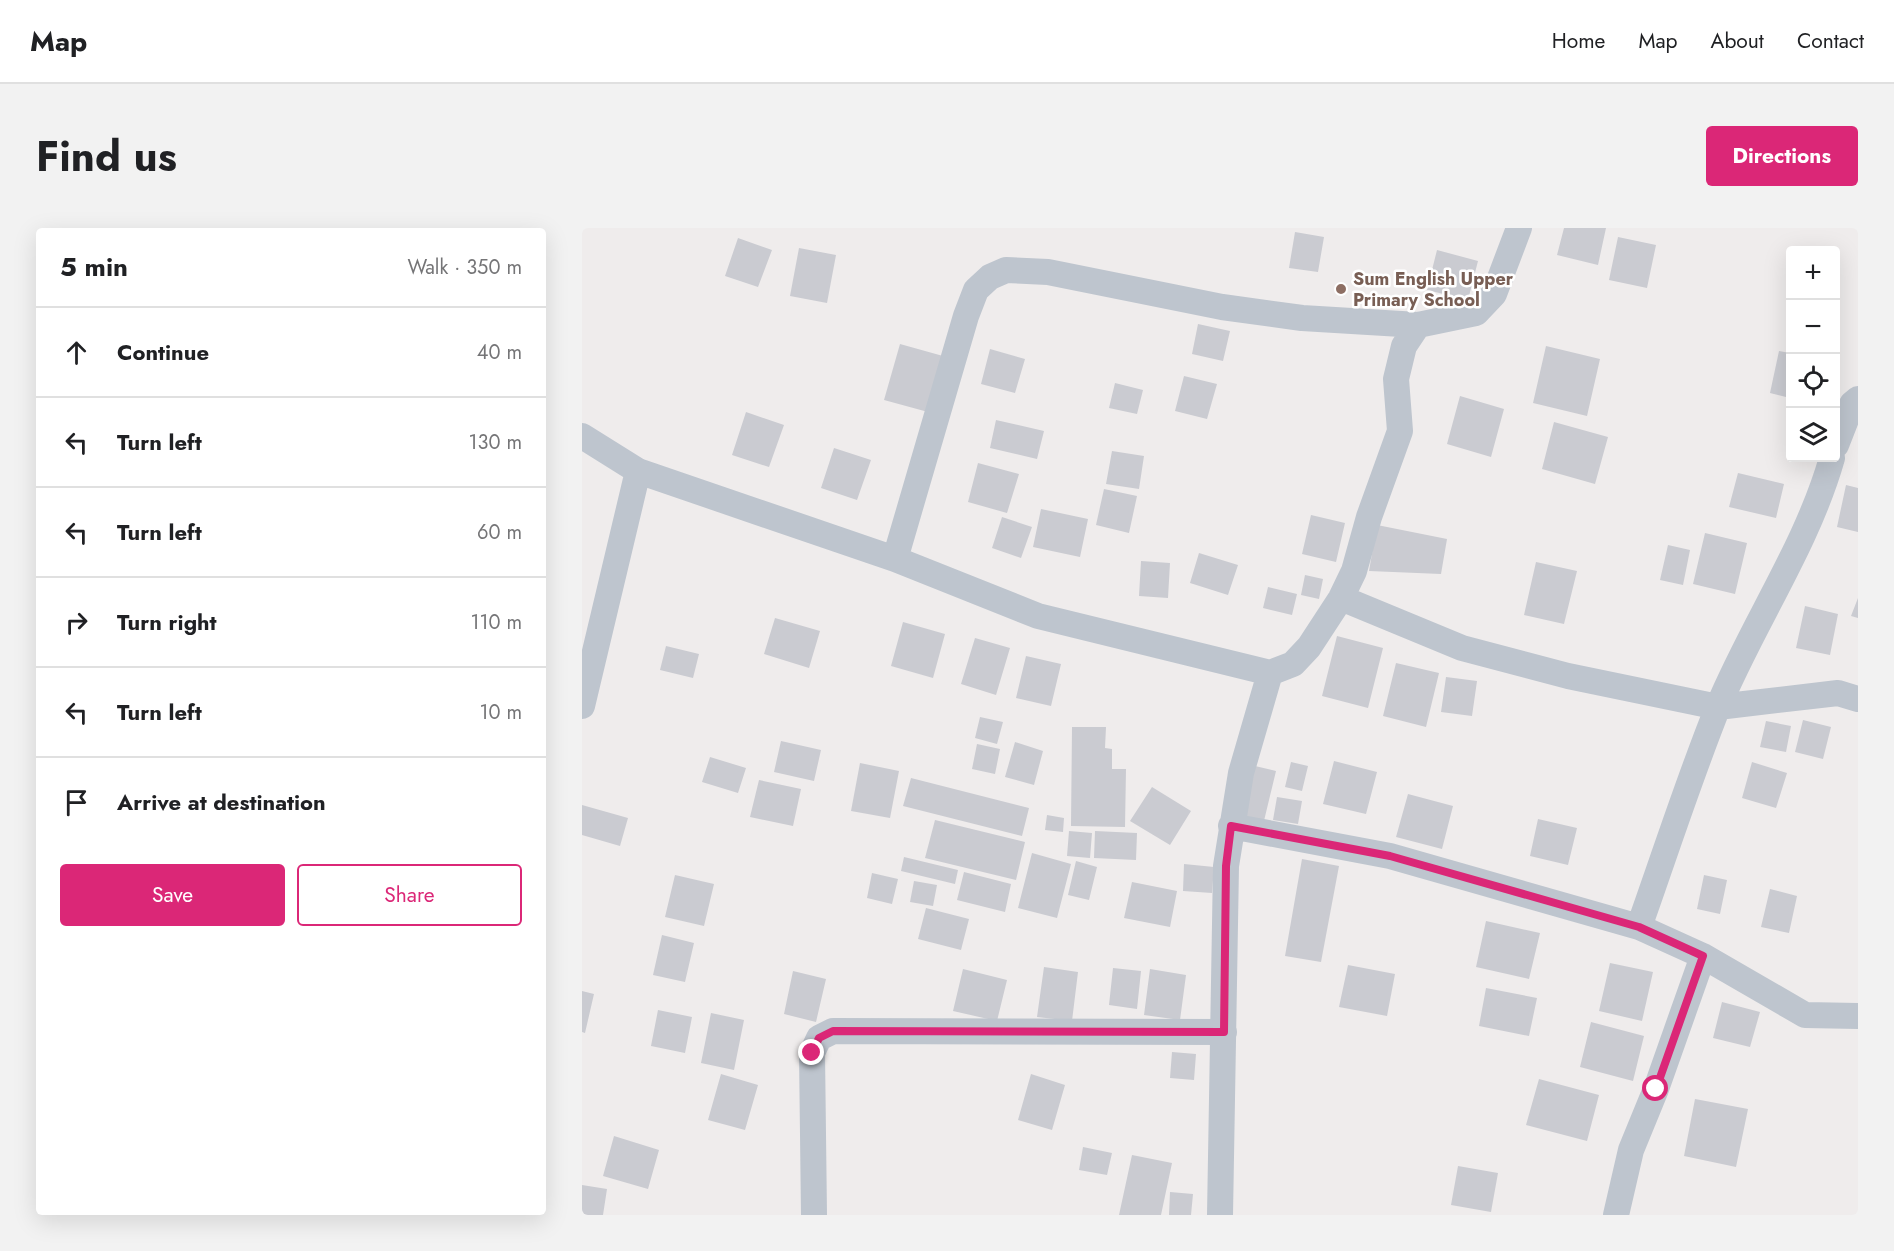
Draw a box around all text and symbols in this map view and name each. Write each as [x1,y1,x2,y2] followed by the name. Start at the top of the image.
[30,21,87,62] text: Map
[1552,26,1605,56] text: Home
[1638,26,1678,56] text: Map
[1711,26,1764,56] text: About
[1797,26,1864,56] text: Contact
[36,126,177,187] text: Find us
[1706,126,1858,186] button: Directions
[1786,246,1840,462] map controls
[1786,246,1840,300] button: +
[60,248,128,286] text: 5 min
[407,253,522,282] text: Walk · 350 m
[1353,266,1514,313] place label: Sum English Upper Primary School
[1334,282,1348,296] marker: Sum English Upper Primary School
[1786,300,1840,354] button: −
[60,336,93,369] icon: ahead
[117,336,209,368] text: Continue
[477,338,522,367] text: 40 m
[1786,354,1840,408] button: locate
[1786,408,1840,462] button: layers
[60,426,93,459] icon: left
[117,426,202,458] text: Turn left
[468,428,522,457] text: 130 m
[60,516,93,549] icon: left
[117,516,202,548] text: Turn left
[477,518,522,547] text: 60 m
[60,606,93,639] icon: right
[117,606,217,638] text: Turn right
[470,608,522,637] text: 110 m
[60,696,93,729] icon: left
[117,696,202,728] text: Turn left
[479,698,522,727] text: 10 m
[60,786,93,819] icon: arrive
[117,786,326,818] text: Arrive at destination
[60,864,285,926] button: Save
[297,864,522,926] button: Share
[798,1039,824,1065] route end
[1642,1075,1668,1101] route start

